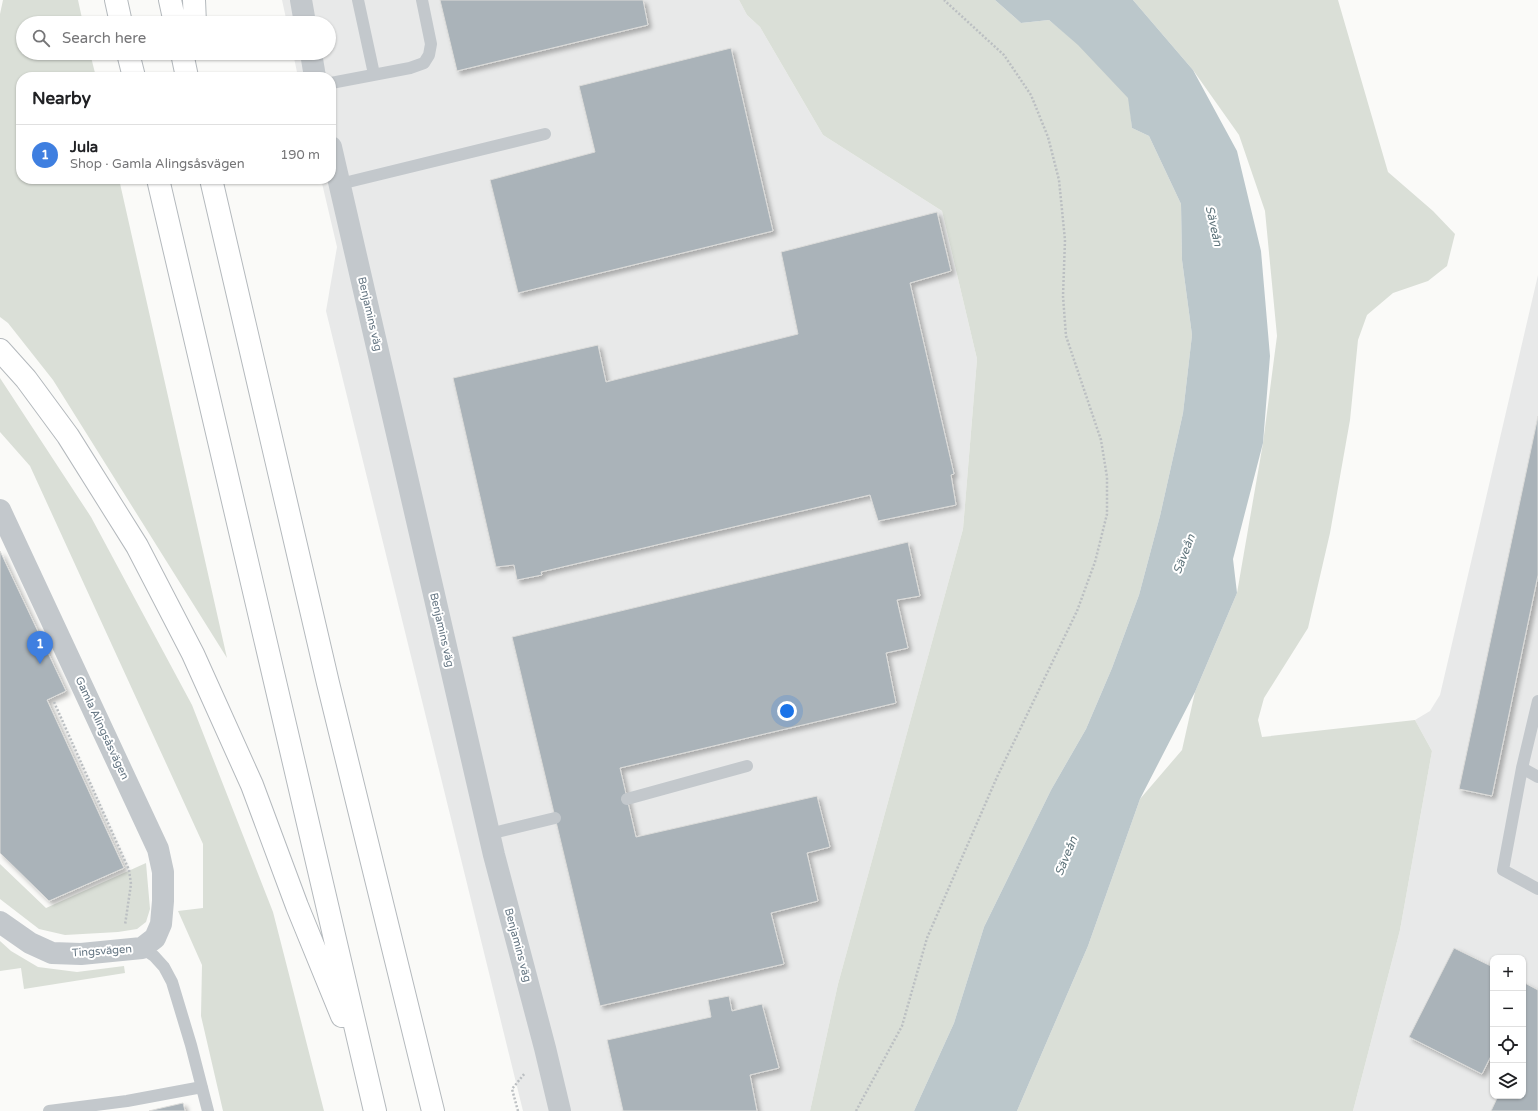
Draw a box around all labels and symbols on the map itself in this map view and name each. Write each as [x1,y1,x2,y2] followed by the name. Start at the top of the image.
[1203,204,1226,248] water label: Säveån
[355,275,385,353] street label: Benjamins väg
[1170,532,1198,576] water label: Säveån
[427,591,457,669] street label: Benjamins väg
[27,631,53,664] pin: 1
[72,674,132,782] street label: Gamla Alingsåsvägen
[777,701,797,721] your location
[1052,834,1080,878] water label: Säveån
[502,907,534,983] street label: Benjamins väg
[72,942,132,960] street label: Tingsvägen

